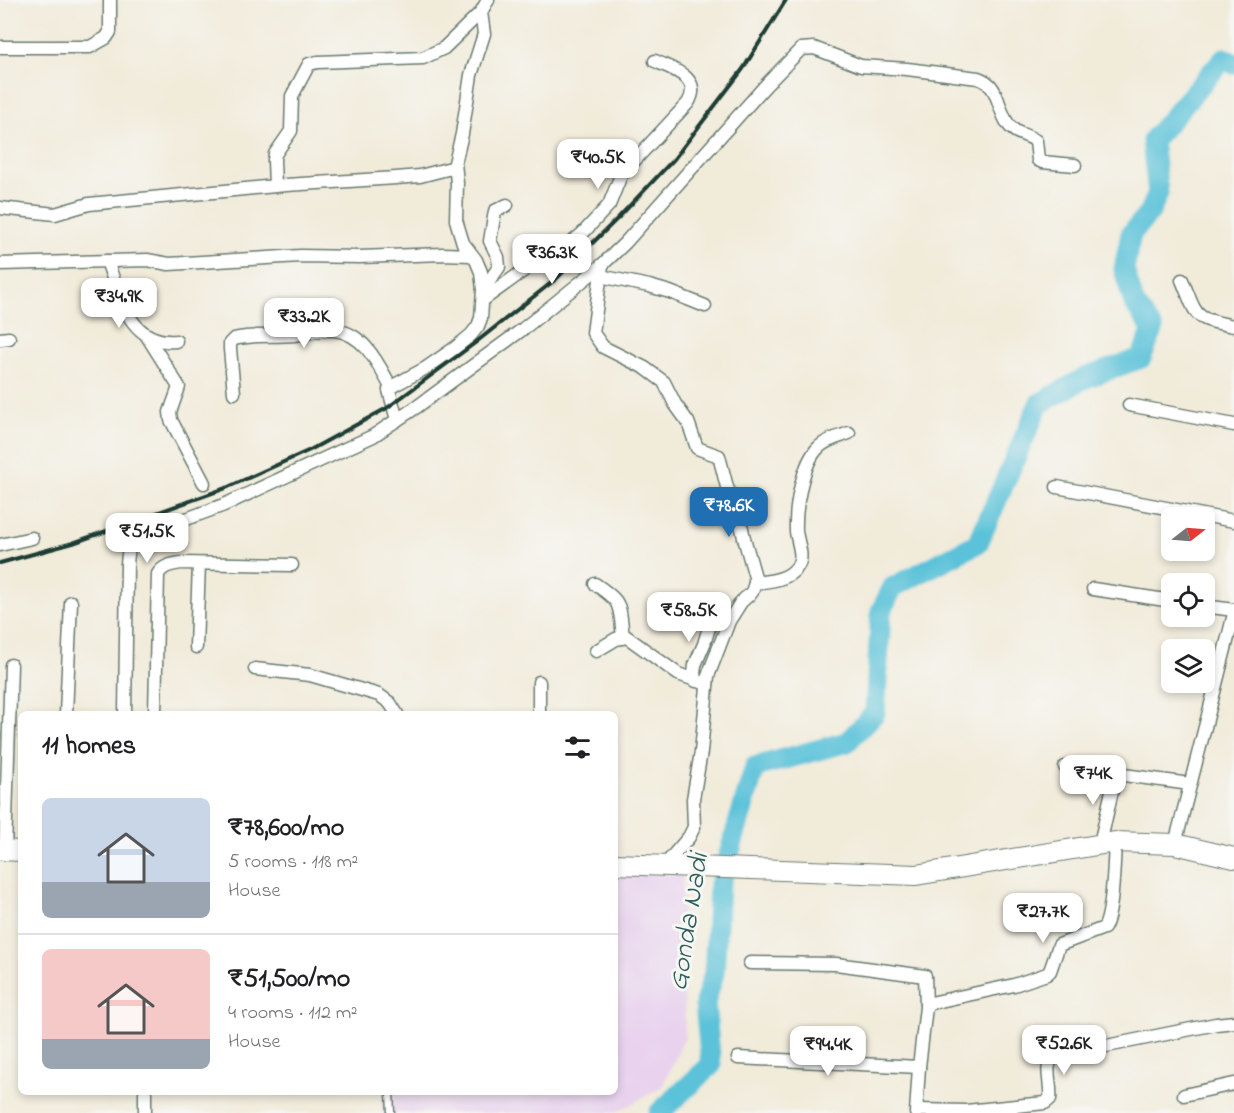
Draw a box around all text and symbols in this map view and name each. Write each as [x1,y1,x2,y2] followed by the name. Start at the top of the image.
[549,139,647,190] pin: ₹40.5K
[571,144,625,173] text: ₹40.5K
[503,234,601,285] pin: ₹36.3K
[526,239,578,268] text: ₹36.3K
[70,278,168,329] pin: ₹34.9K
[95,283,143,312] text: ₹34.9K
[255,298,353,349] pin: ₹33.2K
[278,303,330,332] text: ₹33.2K
[680,487,778,538] pin: ₹78.6K
[704,492,754,521] text: ₹78.6K
[1161,507,1215,561] north arrow
[1161,507,1215,693] map controls
[98,513,196,564] pin: ₹51.5K
[119,518,175,547] text: ₹51.5K
[1161,573,1215,627] button: locate
[640,592,738,643] pin: ₹58.5K
[661,597,717,626] text: ₹58.5K
[1161,639,1215,693] button: layers
[42,728,136,766] text: 11 homes
[561,731,594,764] icon: filters
[1057,755,1129,806] pin: ₹74K
[1074,760,1112,789] text: ₹74K
[228,810,344,848] text: ₹78,600/mo
[90,822,162,894] icon: home
[659,847,722,994] water label: Gonda Nadi
[228,848,358,877] text: 5 rooms · 118 m²
[228,877,281,906] text: House
[994,893,1092,944] pin: ₹27.7K
[1017,898,1069,927] text: ₹27.7K
[228,961,350,999] text: ₹51,500/mo
[90,973,162,1045] icon: home
[228,999,357,1028] text: 4 rooms · 112 m²
[1015,1025,1113,1076] pin: ₹52.6K
[779,1026,877,1077] pin: ₹94.4K
[228,1028,281,1057] text: House
[1036,1030,1092,1059] text: ₹52.6K
[804,1031,852,1060] text: ₹94.4K

